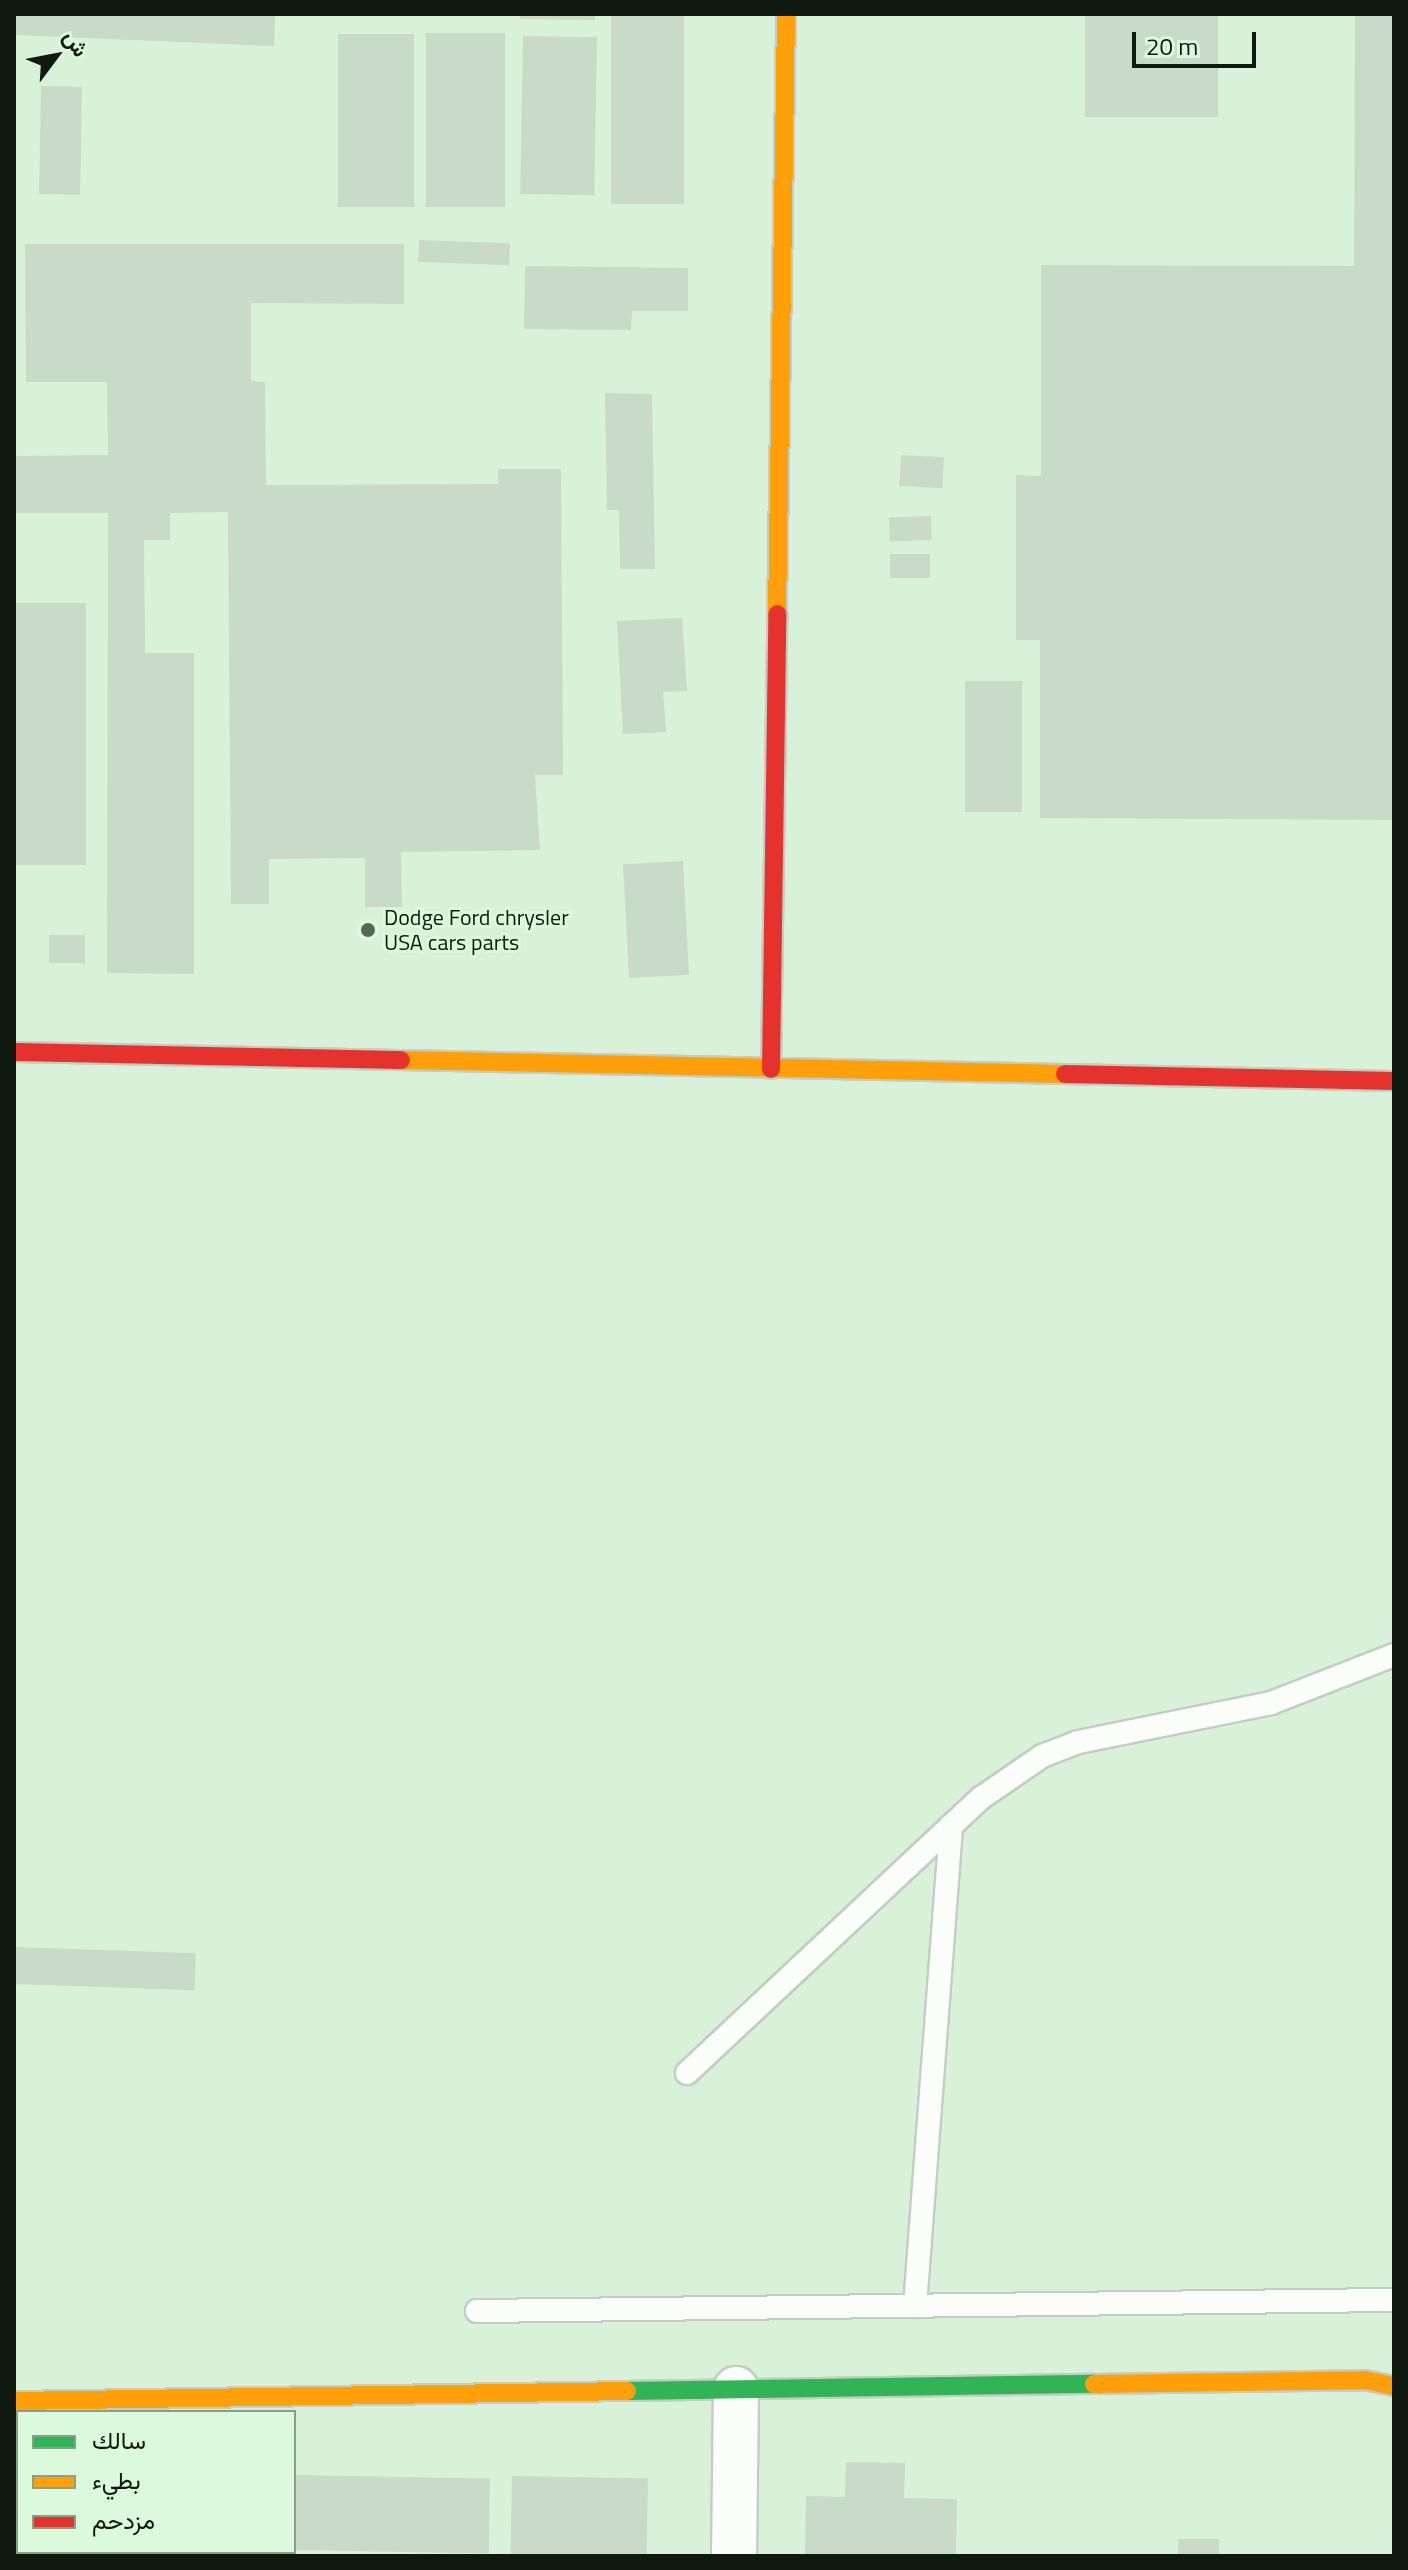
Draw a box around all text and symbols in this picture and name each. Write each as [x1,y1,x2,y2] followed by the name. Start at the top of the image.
[16,16,96,96] north arrow
[1136,16,1260,66] scale bar
[55,23,98,64] text: ش
[1146,28,1198,64] text: 20 m
[384,904,569,956] place label: Dodge Ford chrysler USA cars parts
[359,921,377,939] marker: Dodge Ford chrysler USA cars parts
[16,2410,296,2554] legend
[92,2422,146,2458] text: سالك
[92,2462,141,2498] text: بطيء
[92,2502,155,2538] text: مزدحم

